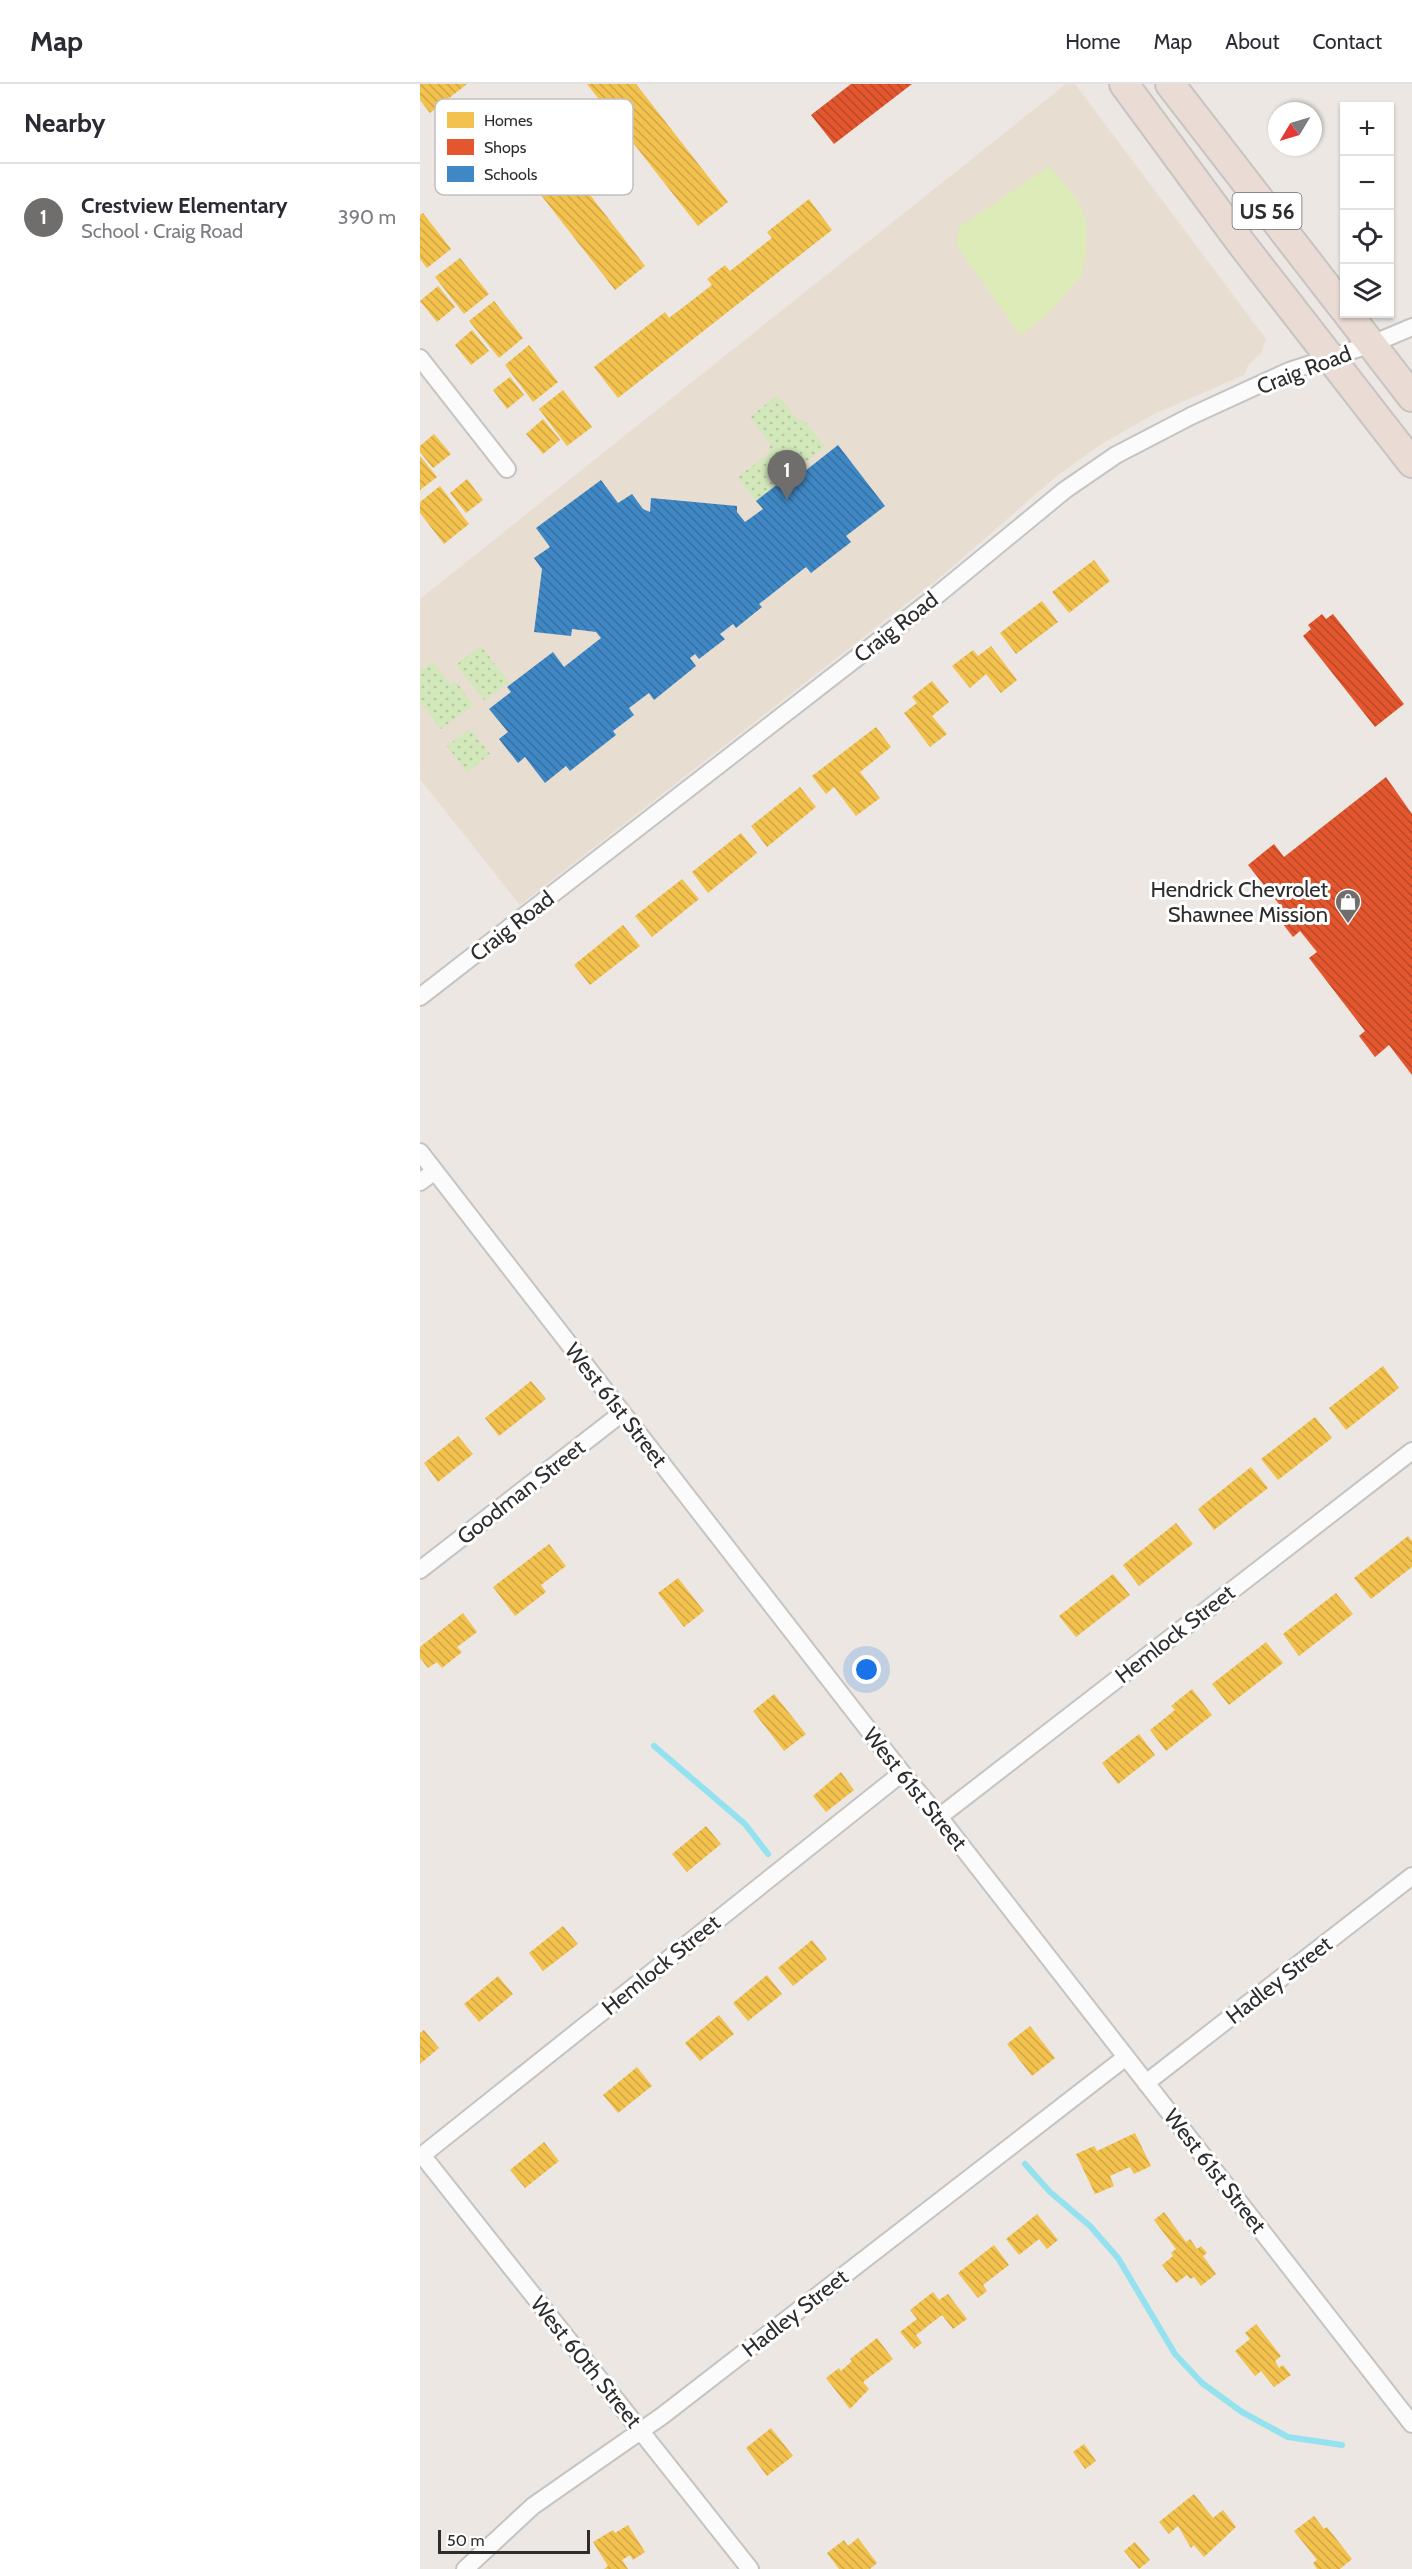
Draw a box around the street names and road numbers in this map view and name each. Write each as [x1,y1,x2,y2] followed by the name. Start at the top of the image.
[1232,193,1302,229] road number: US 56
[1253,340,1355,400] street label: Craig Road
[849,586,943,668] street label: Craig Road
[465,885,559,967] street label: Craig Road
[559,1338,673,1473] street label: West 61st Street
[452,1433,591,1550] street label: Goodman Street
[1110,1579,1241,1689] street label: Hemlock Street
[857,1722,973,1856] street label: West 61st Street
[596,1909,726,2021] street label: Hemlock Street
[1221,1930,1338,2030] street label: Hadley Street
[1158,2104,1272,2239] street label: West 61st Street
[737,2263,854,2363] street label: Hadley Street
[525,2291,648,2434] street label: West 60th Street

